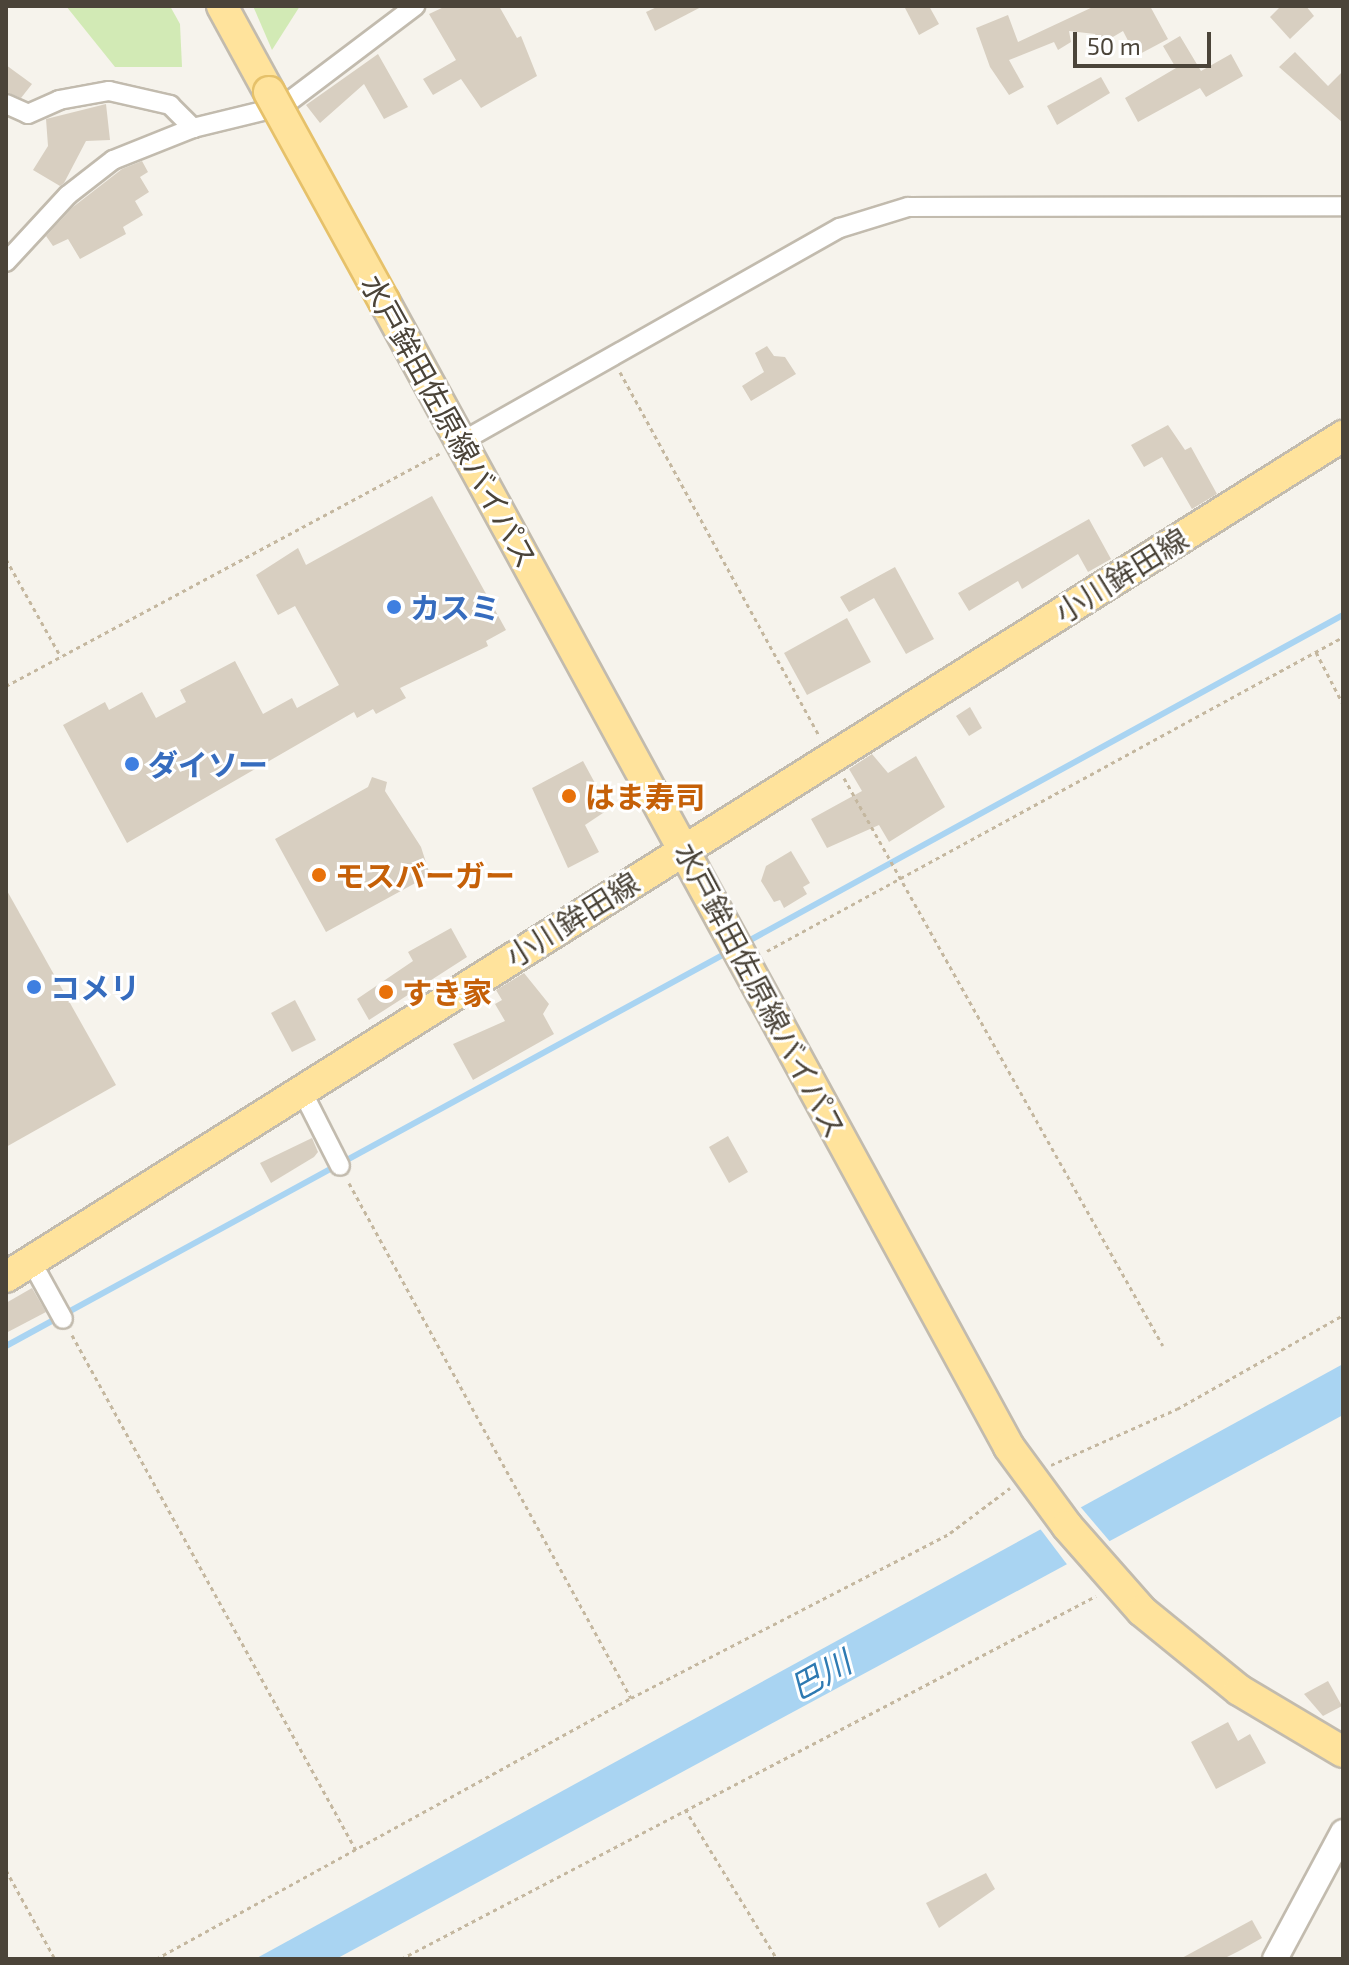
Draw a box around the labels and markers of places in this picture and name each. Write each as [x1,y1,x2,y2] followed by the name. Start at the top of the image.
[410,589,500,625] place label: カスミ
[385,598,403,616] marker: カスミ
[148,746,268,782] place label: ダイソー
[123,755,141,773] marker: ダイソー
[585,778,705,814] place label: はま寿司
[560,787,578,805] marker: はま寿司
[335,857,515,893] place label: モスバーガー
[310,866,328,884] marker: モスバーガー
[50,969,140,1005] place label: コメリ
[402,974,492,1010] place label: すき家
[25,978,43,996] marker: コメリ
[377,983,395,1001] marker: すき家

